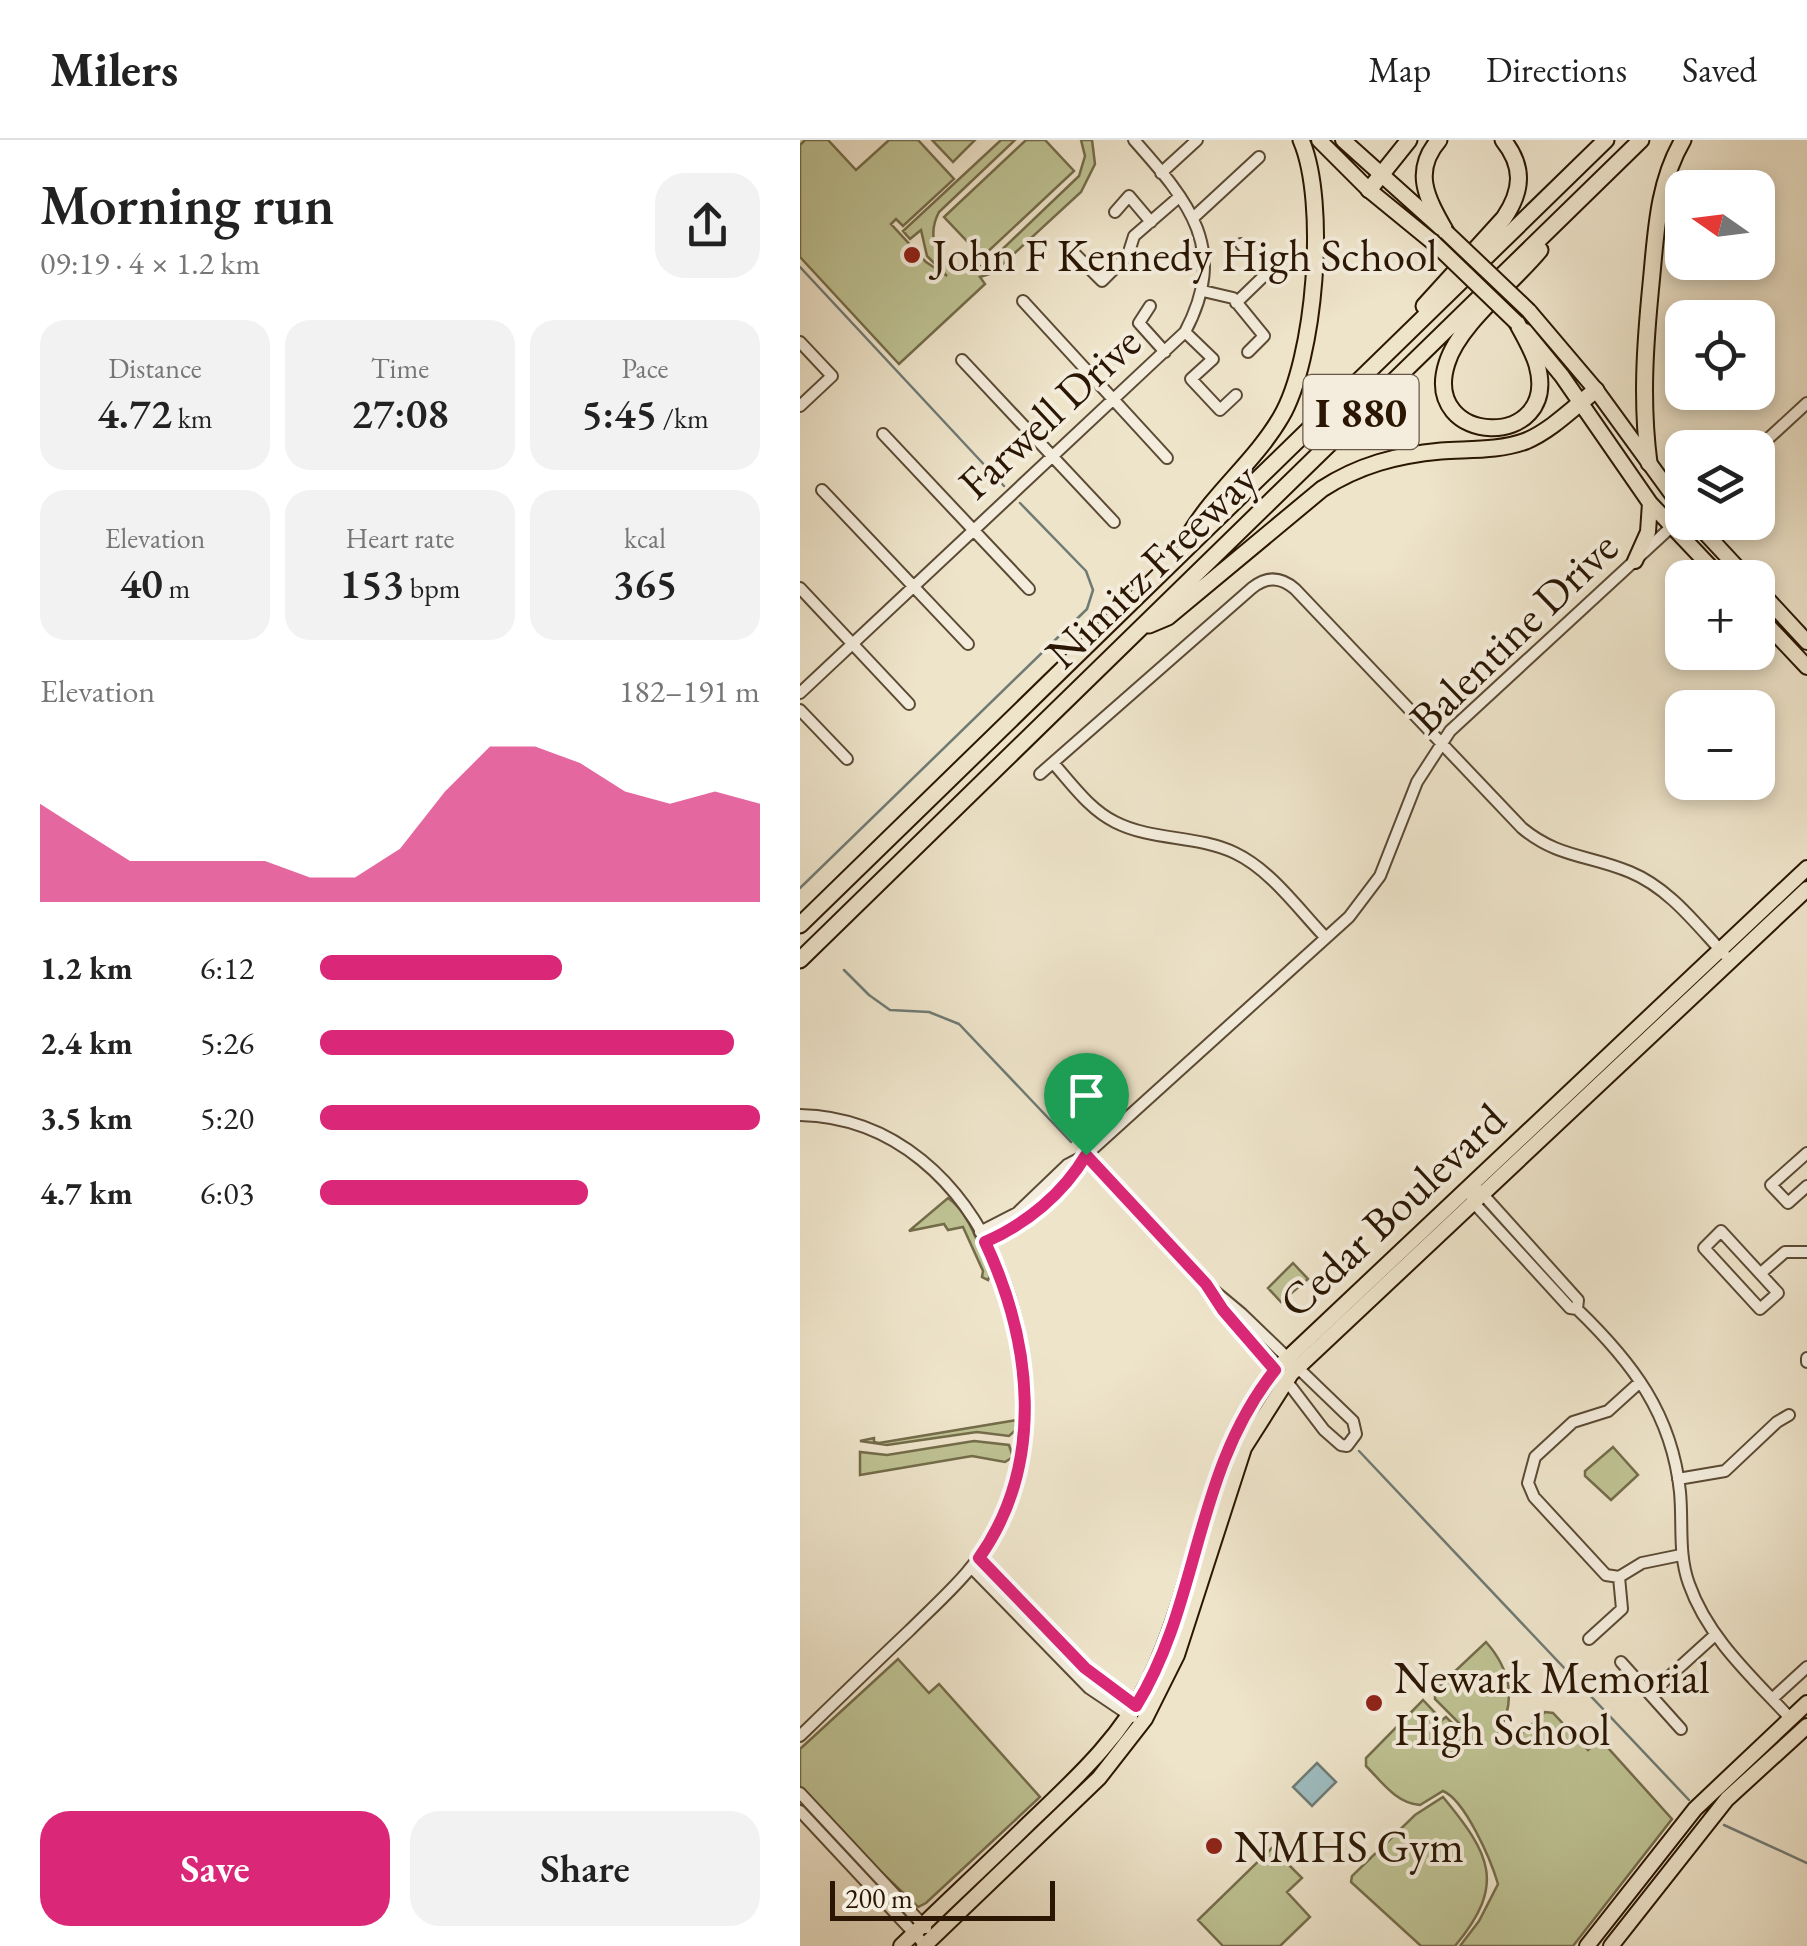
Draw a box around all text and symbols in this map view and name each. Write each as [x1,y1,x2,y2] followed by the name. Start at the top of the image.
[50,38,178,100] text: Milers
[1368,47,1431,92] text: Map
[1486,47,1627,92] text: Directions
[1682,47,1757,92] text: Saved
[40,169,334,240] text: Morning run
[1665,170,1775,280] north arrow
[1665,170,1775,800] map controls
[655,173,760,278] button: share
[928,226,1438,284] place label: John F Kennedy High School
[40,242,260,284] text: 09:19 · 4 × 1.2 km
[901,244,923,266] marker: John F Kennedy High School
[1665,300,1775,410] button: locate
[946,313,1152,511] street label: Farwell Drive
[108,350,202,386] text: Distance
[371,350,429,386] text: Time
[622,350,668,386] text: Pace
[1304,375,1418,449] road number: I 880
[97,386,172,441] text: 4.72
[351,386,449,441] text: 27:08
[581,386,657,441] text: 5:45
[172,400,213,436] text: km
[657,400,709,436] text: /km
[1665,430,1775,540] button: layers
[1033,449,1269,681] street label: Nimitz Freeway
[1396,518,1630,746] street label: Balentine Drive
[105,520,205,556] text: Elevation
[346,520,454,556] text: Heart rate
[624,520,666,556] text: kcal
[120,556,163,611] text: 40
[340,556,404,611] text: 153
[613,556,677,611] text: 365
[1665,560,1775,670] button: +
[163,570,190,606] text: m
[404,570,460,606] text: bpm
[40,670,155,712] text: Elevation
[619,670,760,712] text: 182–191 m
[1665,690,1775,800] button: −
[40,947,133,989] text: 1.2 km
[200,947,254,989] text: 6:12
[40,1022,133,1064] text: 2.4 km
[200,1022,254,1064] text: 5:26
[1044,1053,1129,1156] pin
[1059,1068,1114,1123] icon: arrive
[1266,1090,1518,1330] street label: Cedar Boulevard
[40,1097,133,1139] text: 3.5 km
[200,1097,254,1139] text: 5:20
[40,1172,133,1214] text: 4.7 km
[200,1172,254,1214] text: 6:03
[1394,1648,1710,1758] place label: Newark Memorial High School
[1363,1692,1385,1714] marker: Newark Memorial High School
[40,1811,390,1926] button: Save
[410,1811,760,1926] button: Share
[1234,1817,1464,1875] place label: NMHS Gym
[1203,1835,1225,1857] marker: NMHS Gym
[830,1876,1055,1920] scale bar
[845,1880,913,1916] text: 200 m

